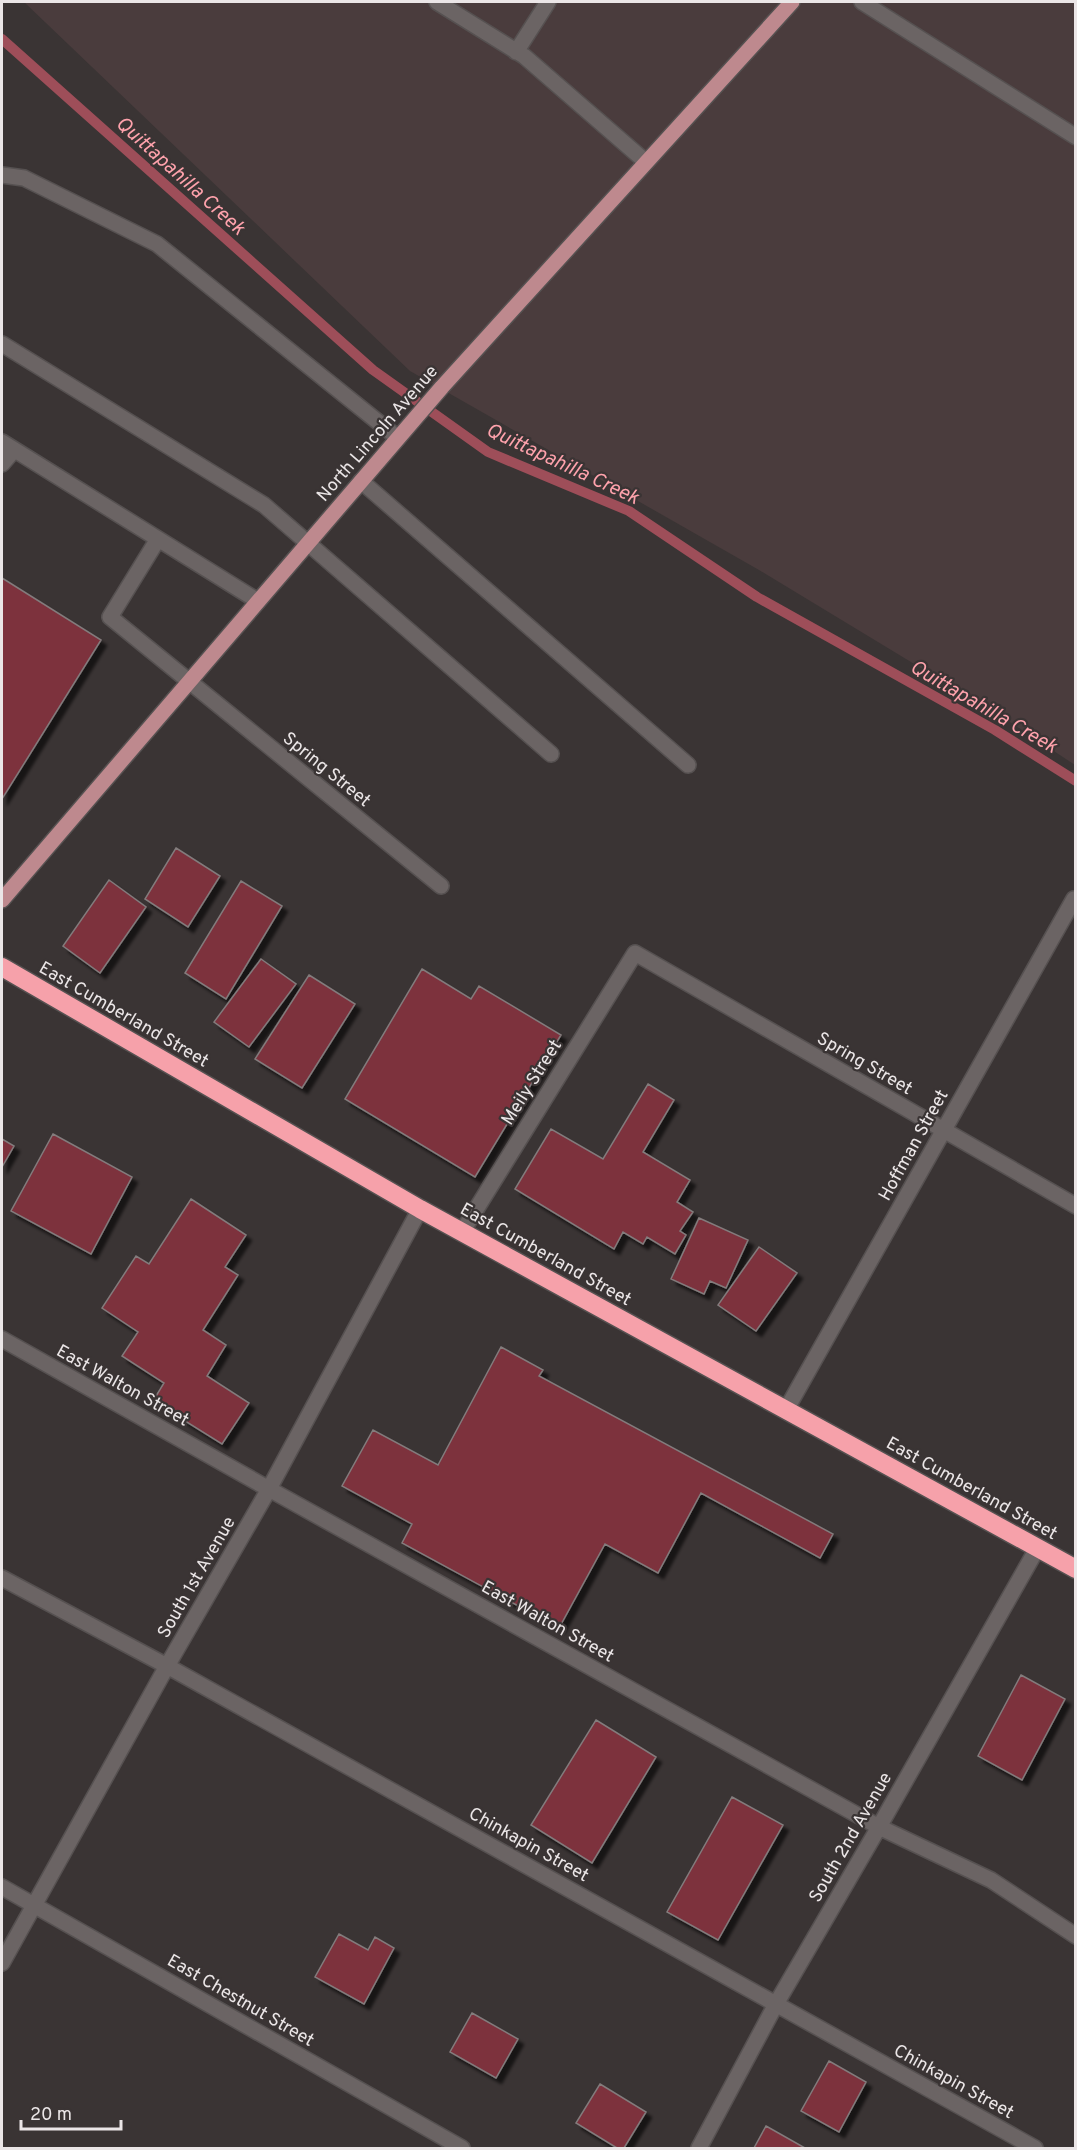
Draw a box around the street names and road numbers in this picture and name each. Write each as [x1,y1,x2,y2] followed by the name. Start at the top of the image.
[313,361,444,507] street label: North Lincoln Avenue
[277,728,375,813] street label: Spring Street
[34,957,212,1073] street label: East Cumberland Street
[812,1028,916,1101] street label: Spring Street
[497,1036,568,1130] street label: Meily Street
[874,1086,954,1205] street label: Hoffman Street
[456,1199,635,1312] street label: East Cumberland Street
[52,1340,193,1432] street label: East Walton Street
[882,1433,1061,1546] street label: East Cumberland Street
[153,1513,241,1643] street label: South 1st Avenue
[477,1576,618,1668] street label: East Walton Street
[805,1768,898,1907] street label: South 2nd Avenue
[464,1803,592,1888] street label: Chinkapin Street
[163,1950,318,2053] street label: East Chestnut Street
[889,2040,1017,2125] street label: Chinkapin Street

